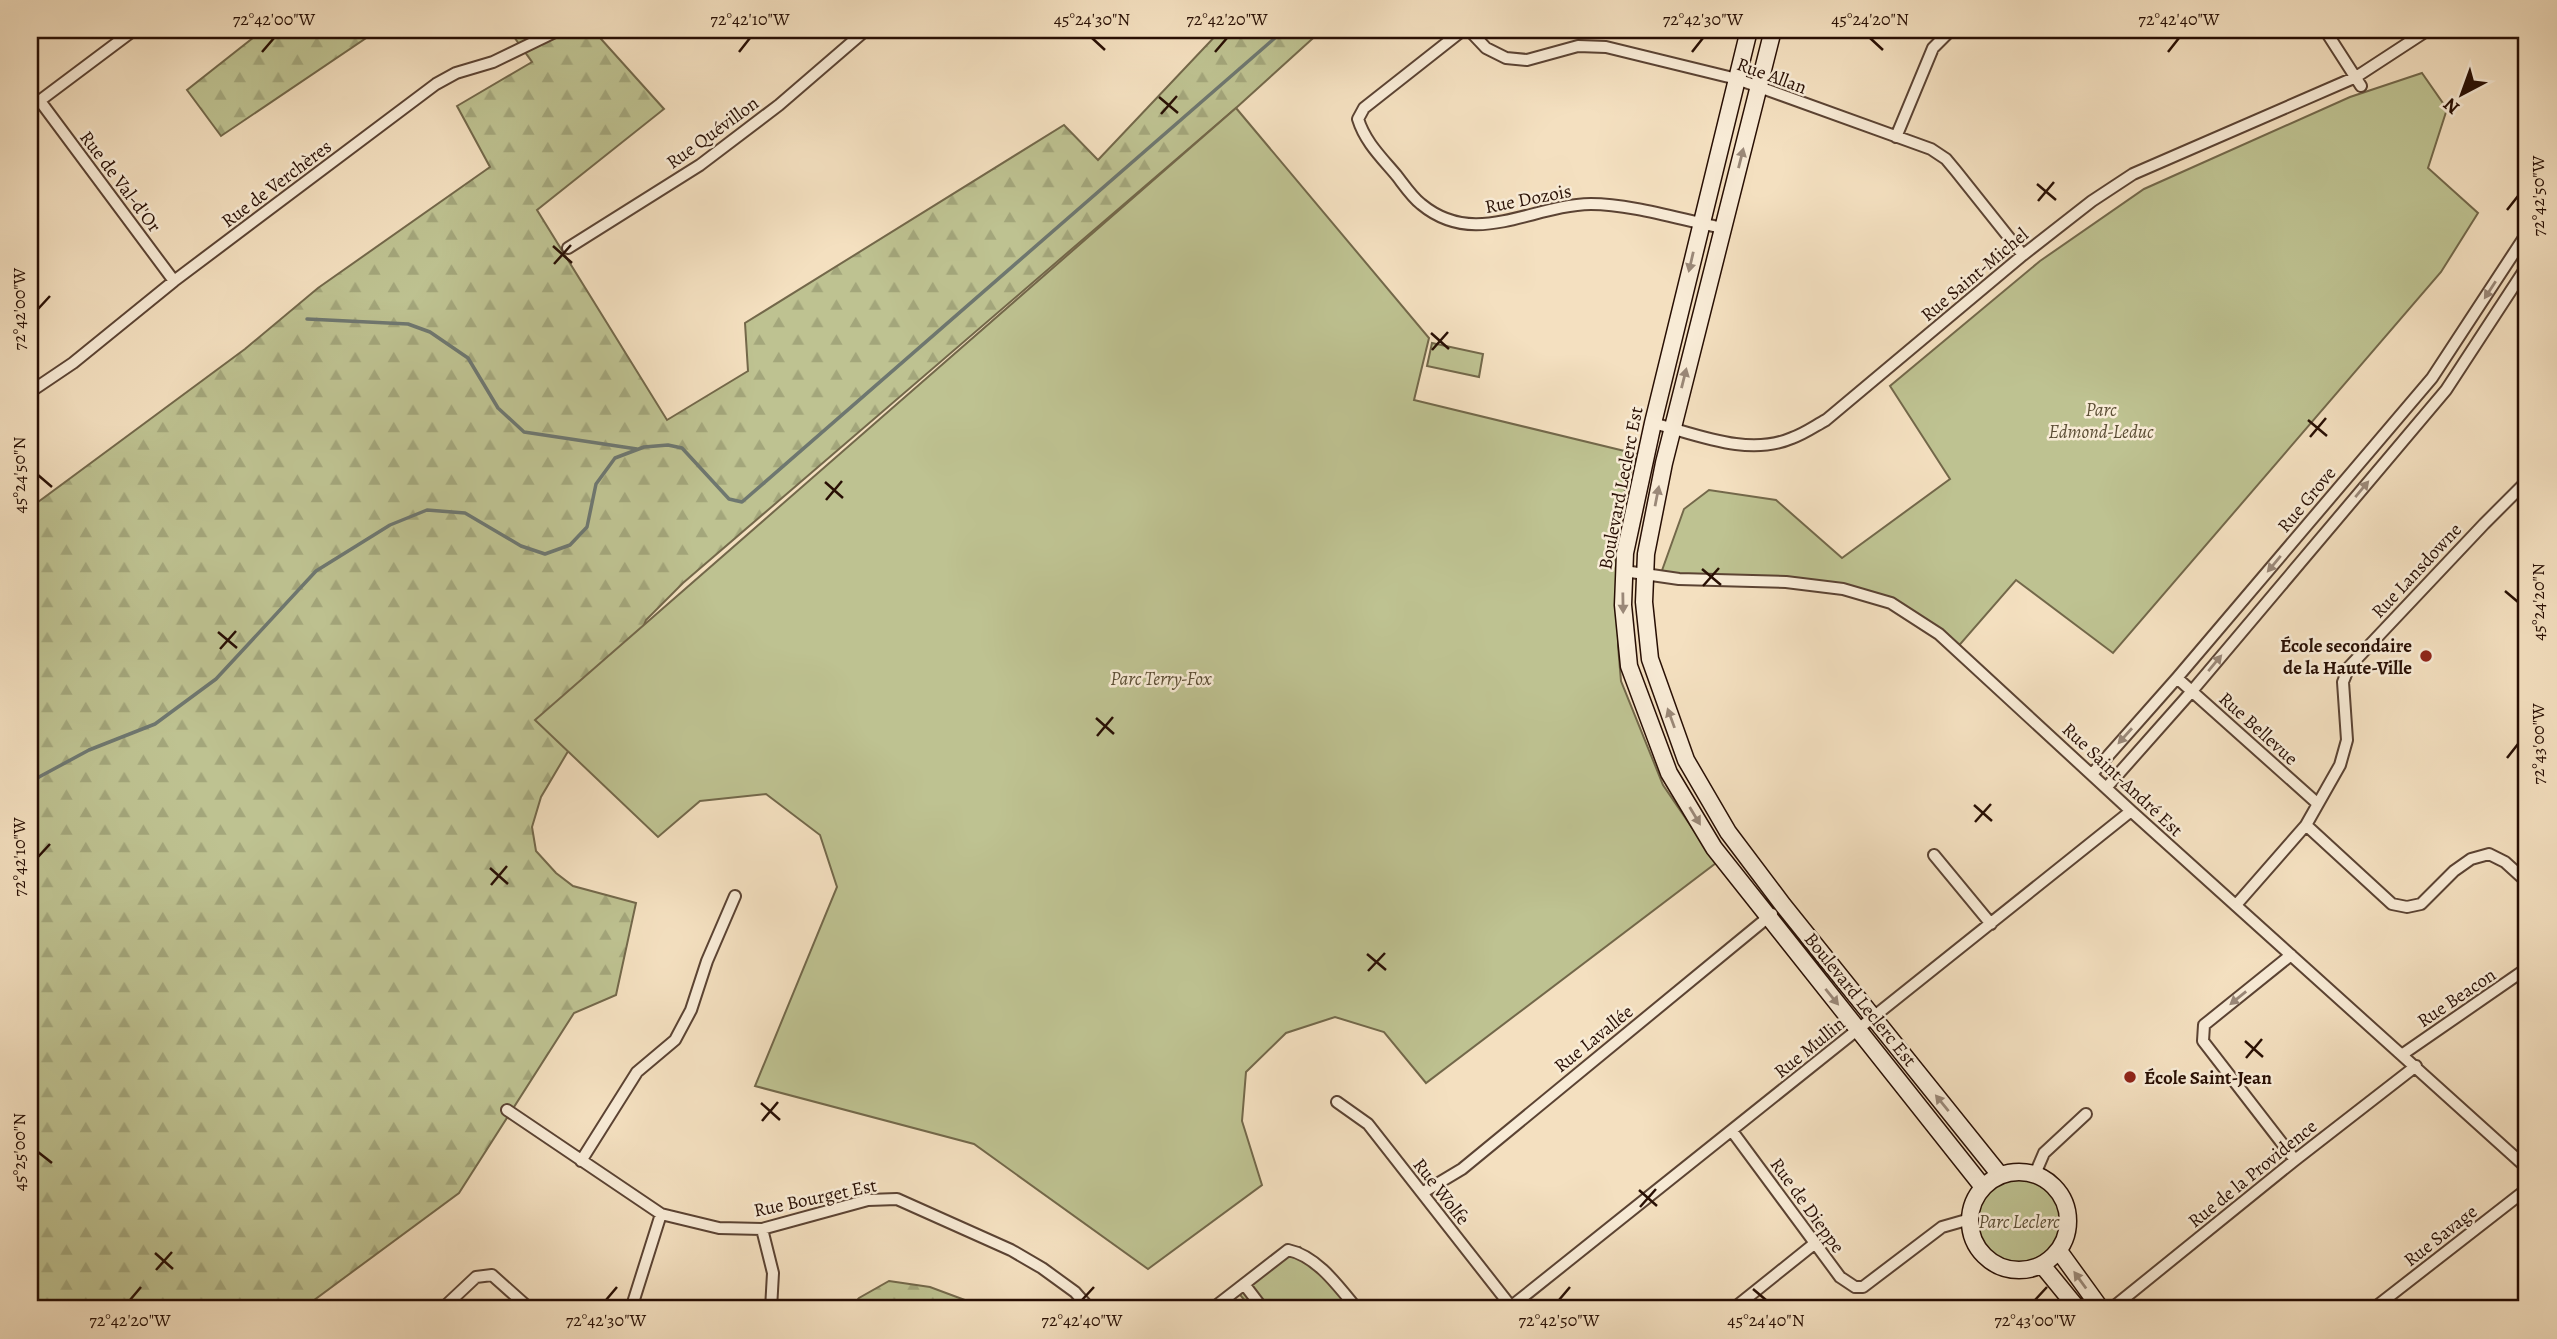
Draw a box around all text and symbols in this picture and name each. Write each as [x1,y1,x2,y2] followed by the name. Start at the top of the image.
[233,7,316,31] text: 72°42'00"W
[710,7,790,31] text: 72°42'10"W
[1054,7,1130,31] text: 45°24'30"N
[1186,7,1268,31] text: 72°42'20"W
[1663,7,1744,31] text: 72°42'30"W
[1831,7,1909,31] text: 45°24'20"N
[2138,7,2220,31] text: 72°42'40"W
[1733,51,1810,101] street label: Rue Allan
[2428,60,2498,130] north arrow
[661,90,764,175] street label: Rue Quévillon
[2438,92,2465,120] text: N
[73,126,167,238] street label: Rue de Val-d'Or
[216,134,337,234] street label: Rue de Verchères
[1736,147,1746,168] one-way arrow
[2526,155,2550,236] text: 72°42'50"W
[1483,178,1574,220] street label: Rue Dozois
[1915,222,2034,328] street label: Rue Saint-Michel
[1685,251,1696,273] one-way arrow
[7,267,31,350] text: 72°42'00"W
[2483,281,2497,299] one-way arrow
[1679,367,1690,389] one-way arrow
[2049,397,2154,445] park label: Parc Edmond-Leduc
[1592,404,1650,572] street label: Boulevard Leclerc Est
[7,437,31,513] text: 45°24'50"N
[2271,461,2342,538] street label: Rue Grove
[2354,481,2369,498] one-way arrow
[1652,485,1663,507] one-way arrow
[2366,517,2468,624] street label: Rue Lansdowne
[2267,556,2282,573] one-way arrow
[2526,563,2550,641] text: 45°24'20"N
[1618,592,1629,614] one-way arrow
[2280,633,2412,681] place label: École secondaire de la Haute-Ville
[2418,648,2434,664] marker: École secondaire de la Haute-Ville
[2208,654,2223,672] one-way arrow
[1110,666,1213,692] park label: Parc Terry-Fox
[2213,686,2304,771] street label: Rue Bellevue
[2526,703,2550,785] text: 72°43'00"W
[1666,708,1677,729] one-way arrow
[2056,717,2188,843] street label: Rue Saint-André Est
[2118,728,2133,745] one-way arrow
[1688,806,1701,825] one-way arrow
[7,817,31,897] text: 72°42'10"W
[1798,927,1922,1072] street label: Boulevard Leclerc Est
[2412,962,2501,1034] street label: Rue Beacon
[1824,988,1839,1006] one-way arrow
[2230,990,2247,1005] one-way arrow
[1549,999,1639,1079] street label: Rue Lavallée
[1769,1011,1851,1085] street label: Rue Mullin
[2144,1065,2272,1091] place label: École Saint-Jean
[2122,1069,2138,1085] marker: École Saint-Jean
[1934,1094,1949,1112] one-way arrow
[7,1113,31,1191] text: 45°25'00"N
[2183,1114,2323,1234] street label: Rue de la Providence
[1407,1153,1476,1231] street label: Rue Wolfe
[1764,1153,1851,1258] street label: Rue de Dieppe
[751,1172,879,1224] street label: Rue Bourget Est
[2398,1199,2483,1273] street label: Rue Savage
[1978,1209,2060,1235] park label: Parc Leclerc
[2073,1271,2087,1289] one-way arrow
[89,1308,171,1332] text: 72°42'20"W
[566,1308,647,1332] text: 72°42'30"W
[1041,1308,1123,1332] text: 72°42'40"W
[1519,1308,1600,1332] text: 72°42'50"W
[1727,1308,1805,1332] text: 45°24'40"N
[1994,1308,2076,1332] text: 72°43'00"W

